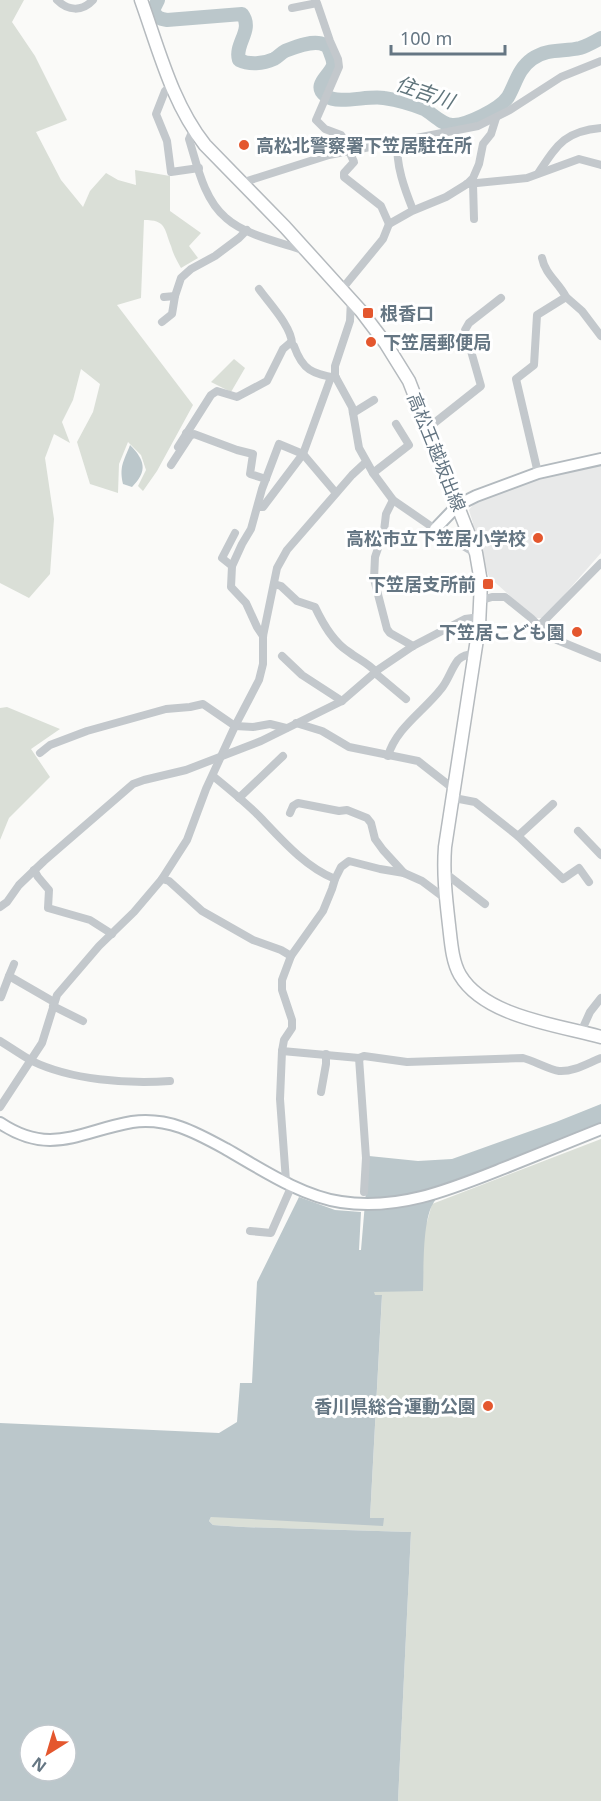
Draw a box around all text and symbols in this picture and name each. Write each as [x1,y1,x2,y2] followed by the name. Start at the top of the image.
[391,18,505,56] scale bar
[400,26,452,50] text: 100 m
[392,69,460,115] water label: 住吉川
[256,133,472,157] place label: 高松北警察署下笠居駐在所
[237,138,251,152] marker: 高松北警察署下笠居駐在所
[380,301,434,325] place label: 根香口
[361,306,375,320] marker: 根香口
[383,330,491,354] place label: 下笠居郵便局
[364,335,378,349] marker: 下笠居郵便局
[402,389,472,515] street label: 高松王越坂出線
[346,526,526,550] place label: 高松市立下笠居小学校
[531,531,545,545] marker: 高松市立下笠居小学校
[368,572,476,596] place label: 下笠居支所前
[481,577,495,591] marker: 下笠居支所前
[439,620,565,644] place label: 下笠居こども園
[570,625,584,639] marker: 下笠居こども園
[314,1394,476,1418] place label: 香川県総合運動公園
[481,1399,495,1413] marker: 香川県総合運動公園
[18,1723,78,1783] north arrow
[27,1752,51,1778] text: N

